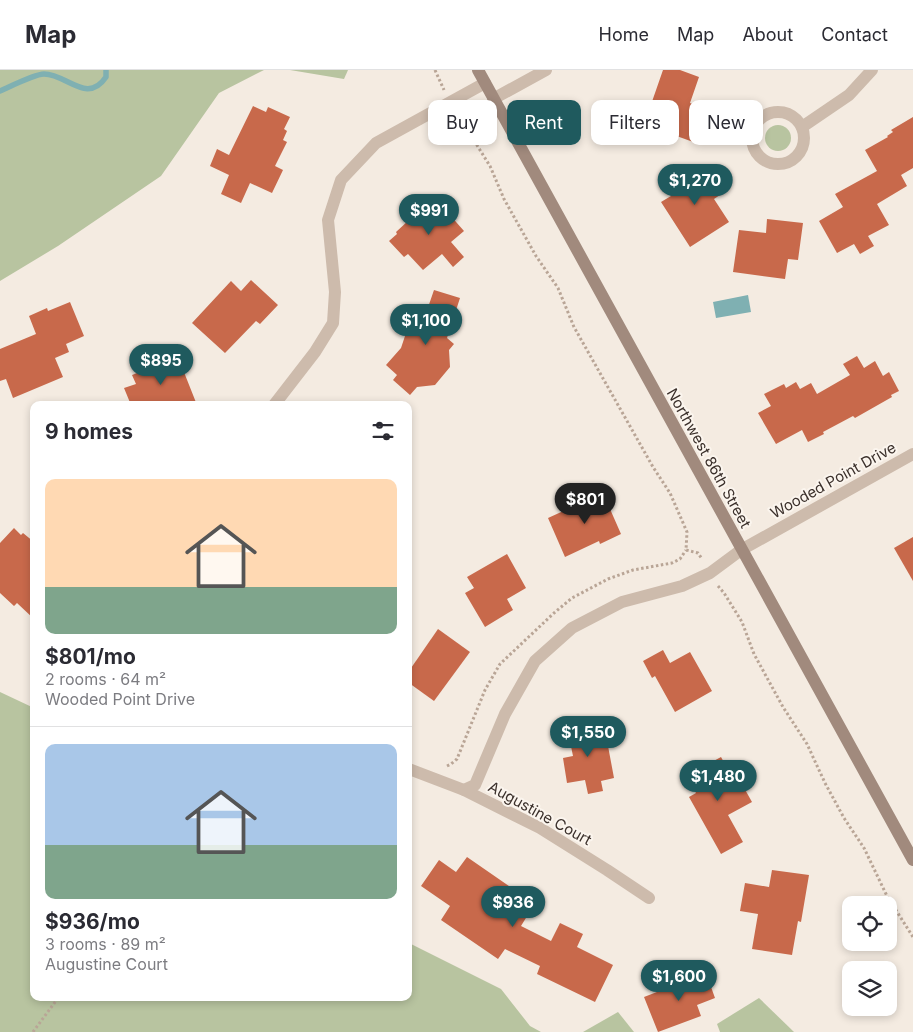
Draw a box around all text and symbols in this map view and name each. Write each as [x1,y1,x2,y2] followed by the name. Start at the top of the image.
[25,20,76,49] text: Map
[599,24,649,45] text: Home
[677,24,714,45] text: Map
[742,24,793,45] text: About
[821,24,888,45] text: Contact
[428,100,497,145] chip: Buy
[507,100,581,145] chip: Rent
[591,100,679,145] chip: Filters
[689,100,763,145] chip: New
[654,164,736,206] pin: $1,270
[669,170,721,190] text: $1,270
[399,194,459,236] pin: $991
[410,200,448,220] text: $991
[385,304,467,346] pin: $1,100
[401,310,451,330] text: $1,100
[131,344,191,386] pin: $895
[140,350,182,370] text: $895
[663,385,755,531] street label: Northwest 86th Street
[369,417,397,445] icon: filters
[45,419,133,444] text: 9 homes
[767,438,899,522] street label: Wooded Point Drive
[555,482,615,525] pin: $801
[566,489,604,509] text: $801
[176,511,266,601] icon: home
[45,644,136,669] text: $801/mo
[45,669,166,689] text: 2 rooms · 64 m²
[45,689,195,709] text: Wooded Point Drive
[547,716,629,758] pin: $1,550
[561,722,615,742] text: $1,550
[677,760,759,802] pin: $1,480
[691,766,745,786] text: $1,480
[176,777,266,867] icon: home
[485,777,595,849] street label: Augustine Court
[483,886,543,928] pin: $936
[492,892,534,912] text: $936
[842,896,897,1016] map controls
[842,896,897,951] button: locate
[45,909,140,934] text: $936/mo
[45,934,166,954] text: 3 rooms · 89 m²
[45,954,168,974] text: Augustine Court
[638,960,720,1002] pin: $1,600
[842,961,897,1016] button: layers
[652,966,706,986] text: $1,600

